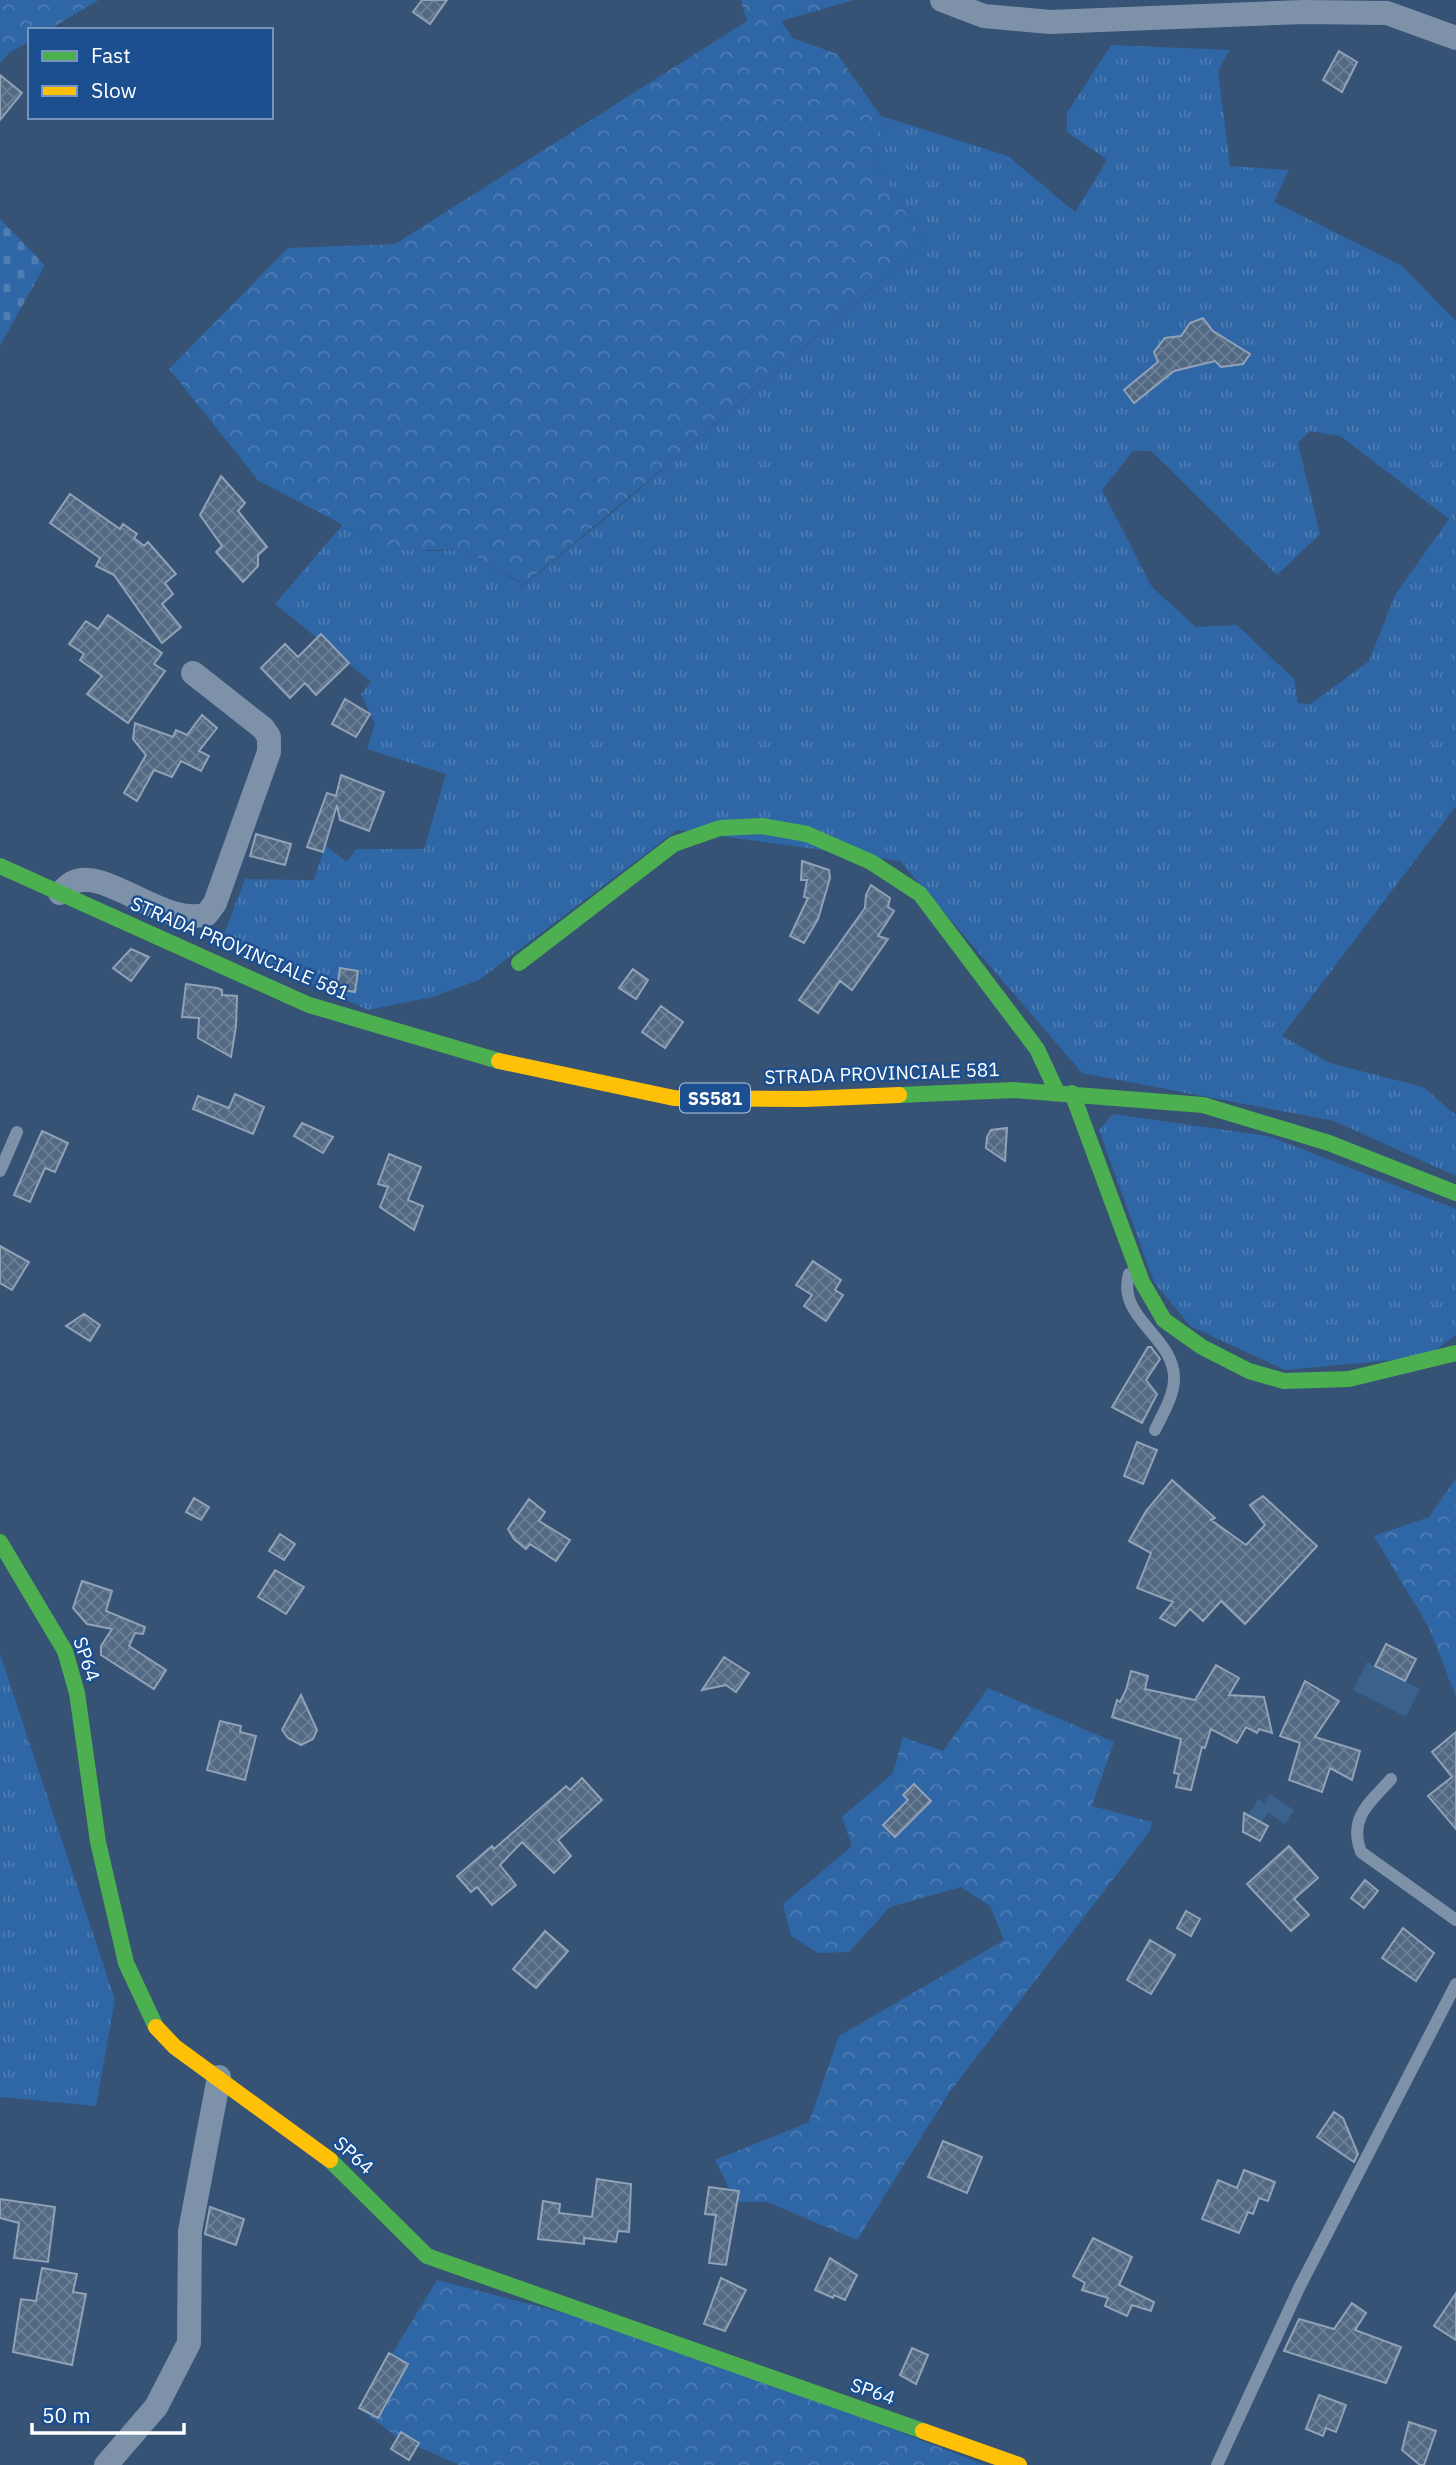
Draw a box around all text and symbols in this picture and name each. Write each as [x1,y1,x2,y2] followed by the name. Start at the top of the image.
[28,28,273,119] legend
[91,41,131,69] text: Fast
[91,76,137,104] text: Slow
[127,891,353,1005] street label: STRADA PROVINCIALE 581
[764,1057,1000,1089] street label: STRADA PROVINCIALE 581
[680,1084,750,1112] road number: SS581
[68,1634,106,1684] street label: SP64
[329,2131,379,2179] street label: SP64
[848,2372,898,2410] street label: SP64
[32,2392,184,2436] scale bar
[42,2401,91,2429] text: 50 m

